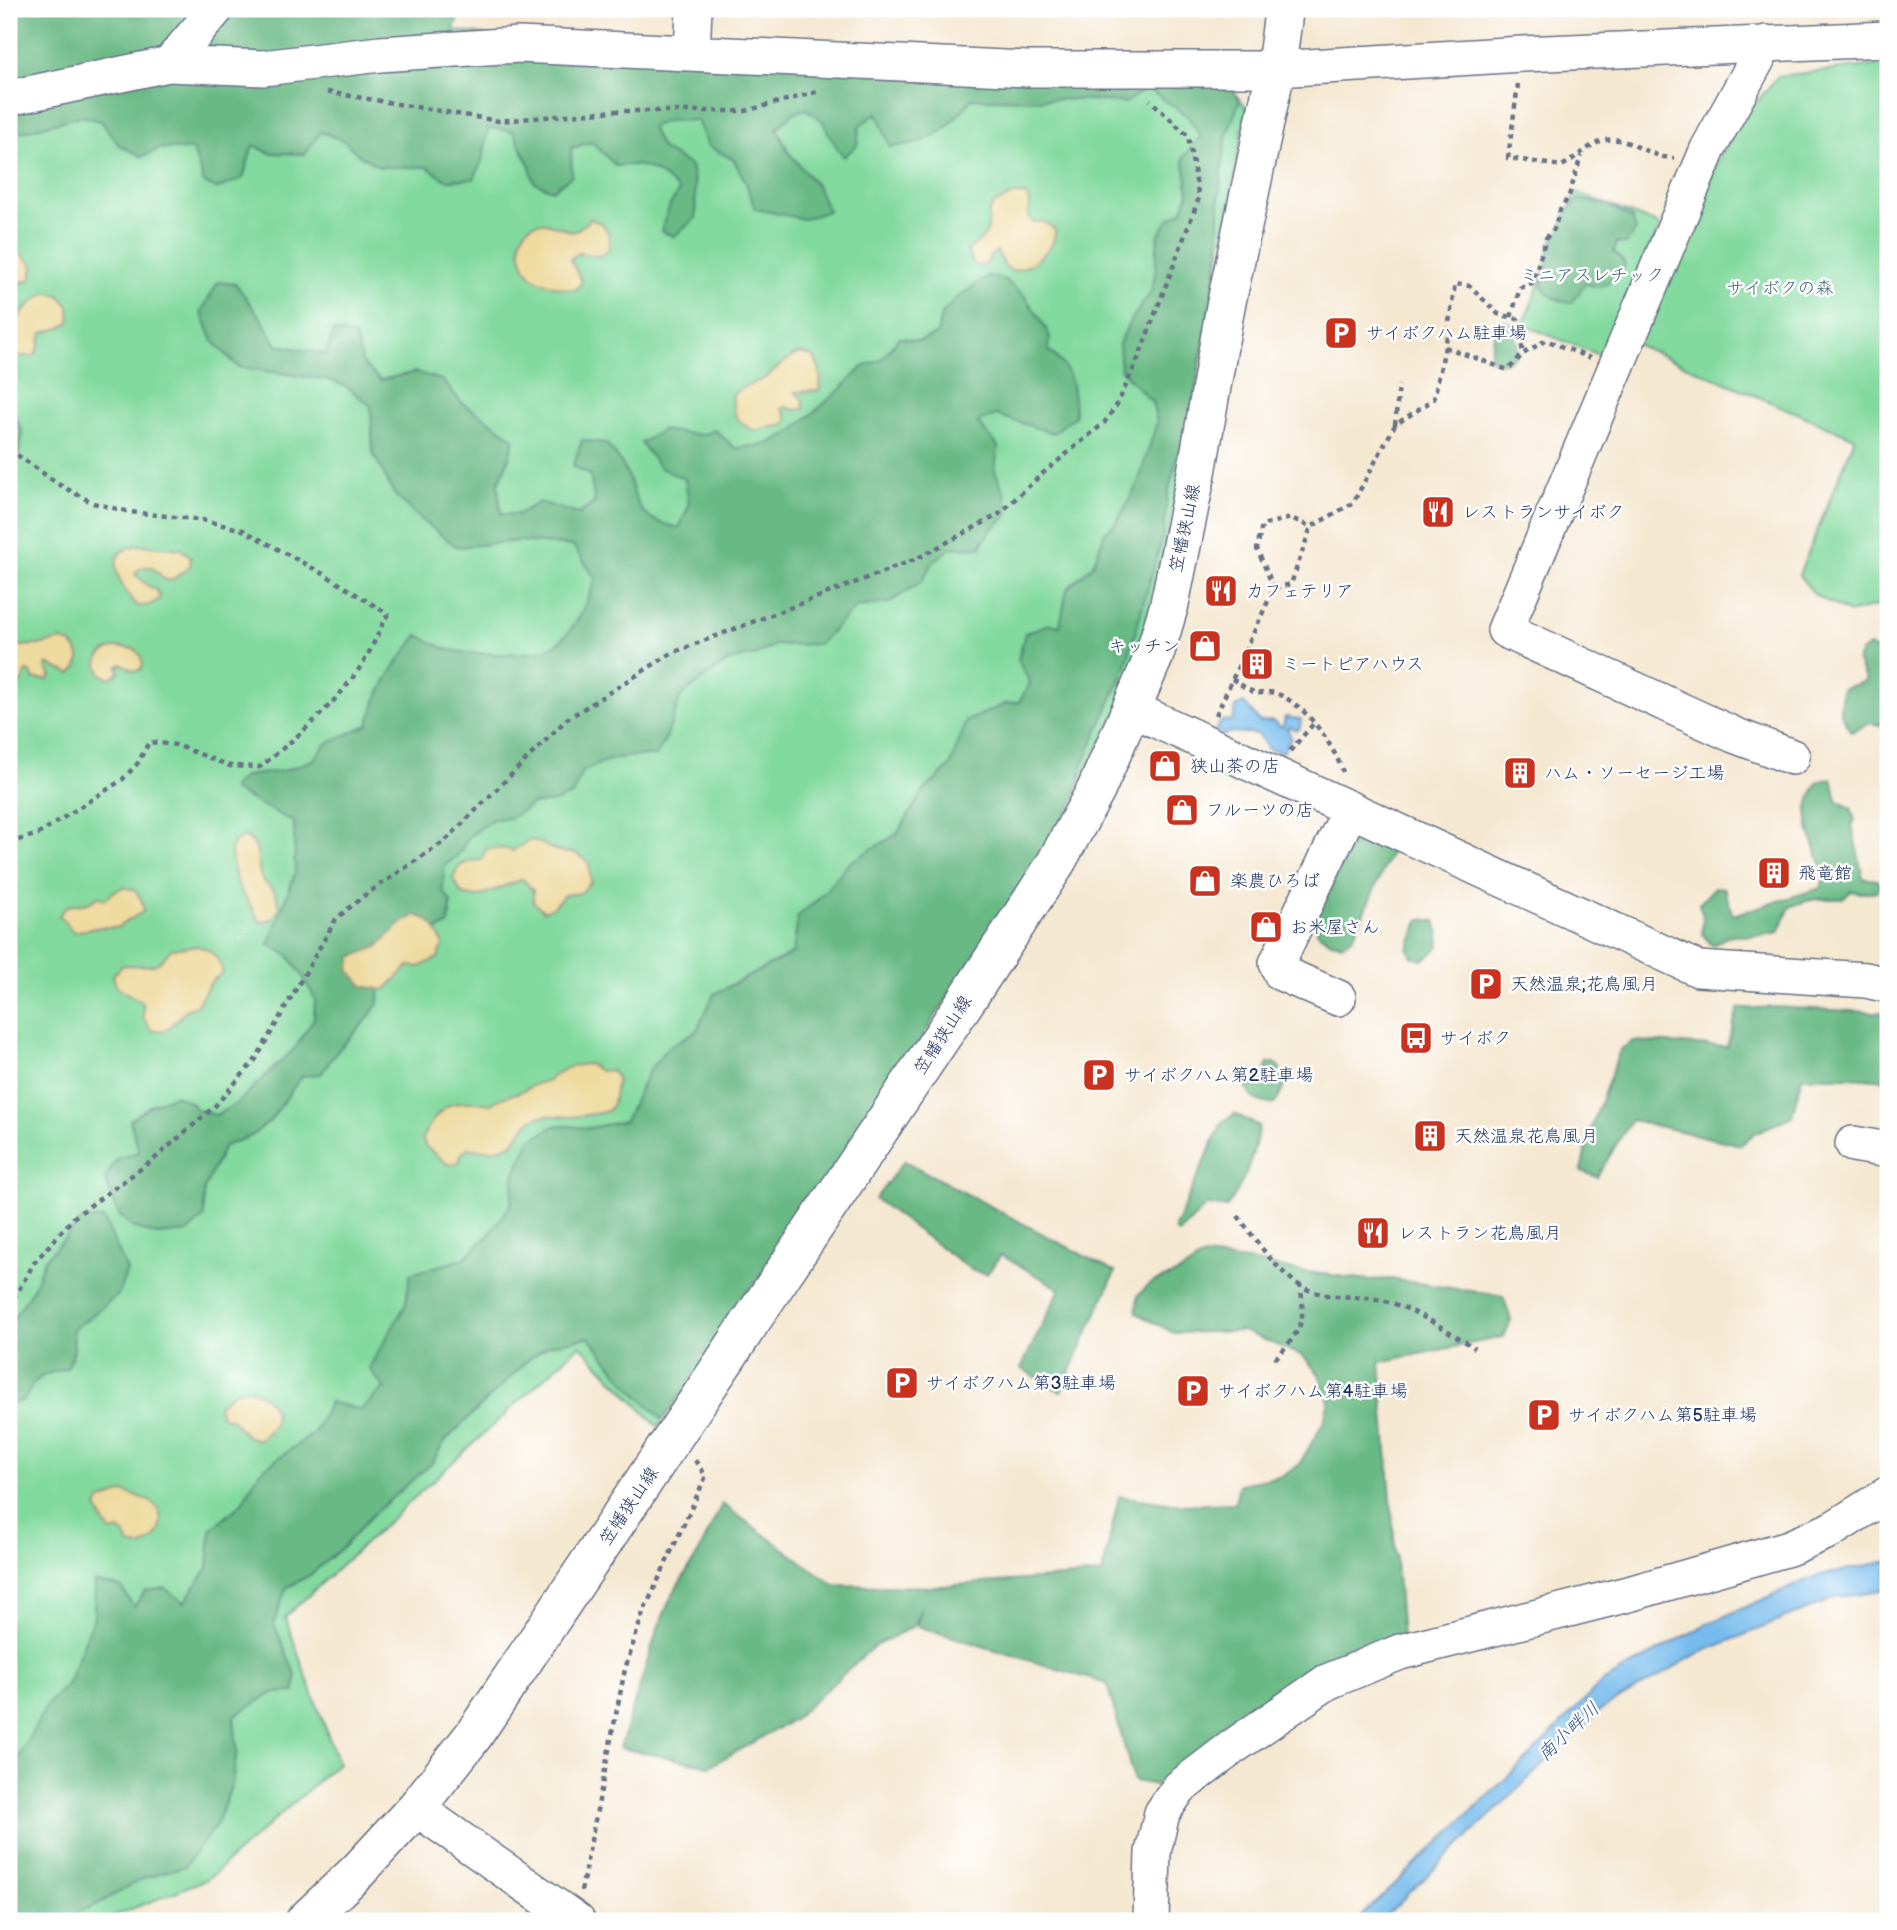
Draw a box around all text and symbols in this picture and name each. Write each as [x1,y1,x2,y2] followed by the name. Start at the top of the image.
[1520,265,1664,286] park label: ミニアスレチック
[1727,278,1833,299] park label: サイボクの森
[1322,314,1360,352] parking icon: サイボクハム駐車場
[1366,323,1527,344] place label: サイボクハム駐車場
[1165,482,1205,574] street label: 笠幡狭山線
[1419,493,1457,531] restaurant icon: レストランサイボク
[1462,502,1624,523] place label: レストランサイボク
[1202,572,1240,610] restaurant icon: カフェテリア
[1246,581,1354,602] place label: カフェテリア
[1186,627,1224,665] shop icon: キッチン
[1108,636,1180,657] place label: キッチン
[1238,645,1276,683] building icon: ミートピアハウス
[1282,654,1424,675] place label: ミートピアハウス
[1146,747,1184,785] shop icon: 狭山茶の店
[1501,754,1539,792] building icon: ハム・ソーセージ工場
[1190,756,1280,777] place label: 狭山茶の店
[1544,763,1724,784] place label: ハム・ソーセージ工場
[1163,791,1201,829] shop icon: フルーツの店
[1206,800,1314,821] place label: フルーツの店
[1755,854,1793,892] building icon: 飛竜館
[1186,862,1224,900] shop icon: 楽農ひろば
[1798,863,1852,884] place label: 飛竜館
[1230,871,1320,892] place label: 楽農ひろば
[1247,908,1285,946] shop icon: お米屋さん
[1290,917,1380,938] place label: お米屋さん
[1467,965,1505,1003] parking icon: 天然温泉;花鳥風月
[1510,974,1658,995] place label: 天然温泉;花鳥風月
[910,992,976,1078] street label: 笠幡狭山線
[1397,1019,1435,1057] bus stop icon: サイボク
[1440,1028,1511,1049] place label: サイボク
[1080,1056,1118,1094] parking icon: サイボクハム第2駐車場
[1124,1065,1313,1086] place label: サイボクハム第2駐車場
[1411,1117,1449,1155] building icon: 天然温泉花鳥風月
[1454,1126,1598,1147] place label: 天然温泉花鳥風月
[1354,1214,1392,1252] restaurant icon: レストラン花鳥風月
[1398,1223,1561,1244] place label: レストラン花鳥風月
[883,1364,921,1402] parking icon: サイボクハム第3駐車場
[1174,1372,1212,1410] parking icon: サイボクハム第4駐車場
[926,1373,1116,1394] place label: サイボクハム第3駐車場
[1218,1381,1408,1402] place label: サイボクハム第4駐車場
[1525,1396,1563,1434] parking icon: サイボクハム第5駐車場
[1568,1405,1757,1426] place label: サイボクハム第5駐車場
[595,1463,663,1549] street label: 笠幡狭山線
[1533,1698,1605,1766] water label: 南小畔川

